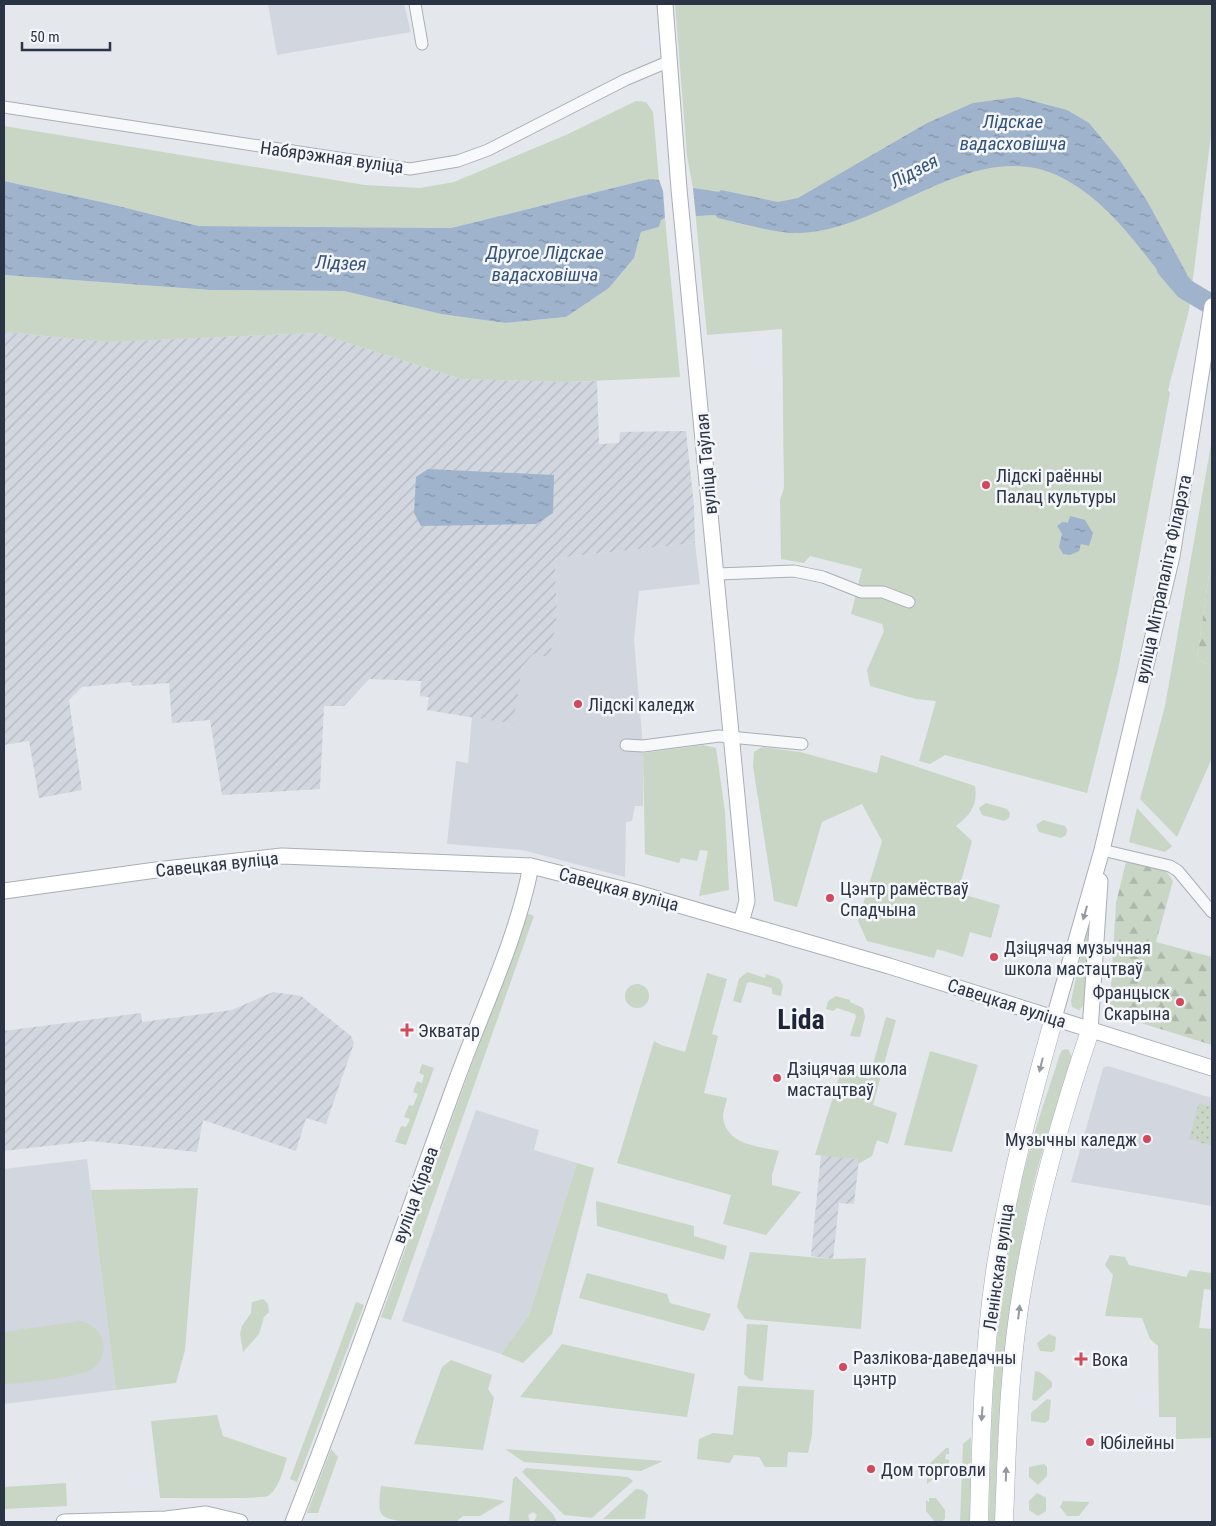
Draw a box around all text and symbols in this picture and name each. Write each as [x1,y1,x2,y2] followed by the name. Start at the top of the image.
[22,20,110,52] scale bar
[30,28,60,46] text: 50 m
[960,110,1066,155] water label: Лідскае вадасховішча
[259,137,405,177] street label: Набярэжная вуліца
[885,149,942,194] water label: Лідзея
[484,241,604,286] water label: Другое Лідскае вадасховішча
[314,250,367,276] water label: Лідзея
[691,412,721,516] street label: вуліца Таўлая
[996,465,1117,507] place label: Лідскі раённы Палац культуры
[1131,473,1195,685] street label: вуліца Мітрапаліта Філарэта
[980,479,992,491] marker: Лідскі раённы Палац культуры
[588,694,695,715] place label: Лідскі каледж
[572,698,584,710] marker: Лідскі каледж
[155,847,279,881] street label: Савецкая вуліца
[557,863,681,915] street label: Савецкая вуліца
[840,878,969,920] place label: Цэнтр рамёстваў Спадчына
[824,892,836,904] marker: Цэнтр рамёстваў Спадчына
[1080,906,1088,921] one-way arrow
[1004,937,1151,979] place label: Дзіцячая музычная школа мастацтваў
[988,951,1000,963] marker: Дзіцячая музычная школа мастацтваў
[945,974,1069,1032] street label: Савецкая вуліца
[1093,982,1170,1024] place label: Францыск Скарына
[1174,996,1186,1008] marker: Францыск Скарына
[777,1003,825,1036] district label: Lida
[418,1020,480,1041] place label: Экватар
[400,1023,414,1037] marker: Экватар
[787,1058,907,1100] place label: Дзіцячая школа мастацтваў
[1037,1058,1045,1073] one-way arrow
[771,1072,783,1084] marker: Дзіцячая школа мастацтваў
[1005,1129,1137,1150] place label: Музычны каледж
[1141,1133,1153,1145] marker: Музычны каледж
[388,1144,442,1246] street label: вуліца Кірава
[979,1202,1017,1332] street label: Ленінская вуліца
[1016,1303,1024,1319] one-way arrow
[853,1347,1017,1389] place label: Разлікова-даведачны цэнтр
[1092,1349,1128,1370] place label: Вока
[1074,1352,1088,1366] marker: Вока
[837,1361,849,1373] marker: Разлікова-даведачны цэнтр
[977,1407,985,1423] one-way arrow
[1100,1432,1175,1453] place label: Юбілейны
[1084,1436,1096,1448] marker: Юбілейны
[881,1459,986,1480] place label: Дом торговли
[865,1463,877,1475] marker: Дом торговли
[1002,1465,1010,1481] one-way arrow

